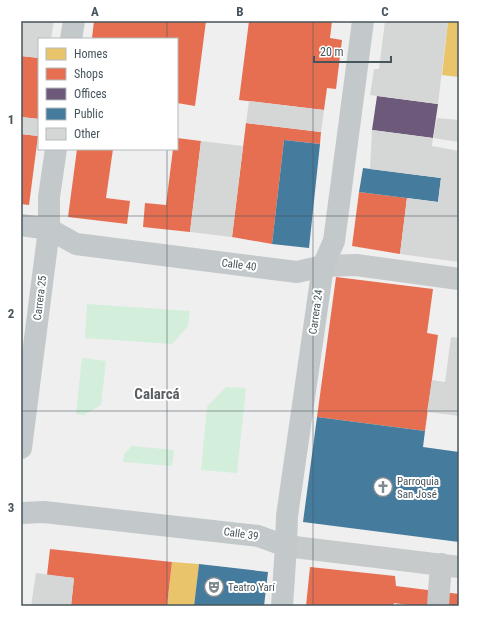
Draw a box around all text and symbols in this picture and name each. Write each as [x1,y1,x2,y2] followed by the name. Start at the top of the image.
[91,4,99,19] text: A
[236,4,244,19] text: B
[381,4,389,19] text: C
[38,38,178,150] legend
[314,38,391,64] scale bar
[320,45,344,59] text: 20 m
[74,47,108,61] text: Homes
[74,67,103,81] text: Shops
[74,87,107,101] text: Offices
[74,107,104,121] text: Public
[8,112,14,127] text: 1
[74,127,100,141] text: Other
[221,256,257,274] street label: Calle 40
[31,275,49,321] street label: Carrera 25
[306,288,326,335] street label: Carrera 24
[8,306,15,321] text: 2
[134,385,180,403] district label: Calarcá
[397,475,439,501] place label: Parroquia San José
[372,476,394,498] church icon: Parroquia San José
[8,500,14,515] text: 3
[223,525,259,543] street label: Calle 39
[203,576,225,598] theatre icon: Teatro Yarí
[228,581,275,594] place label: Teatro Yarí

